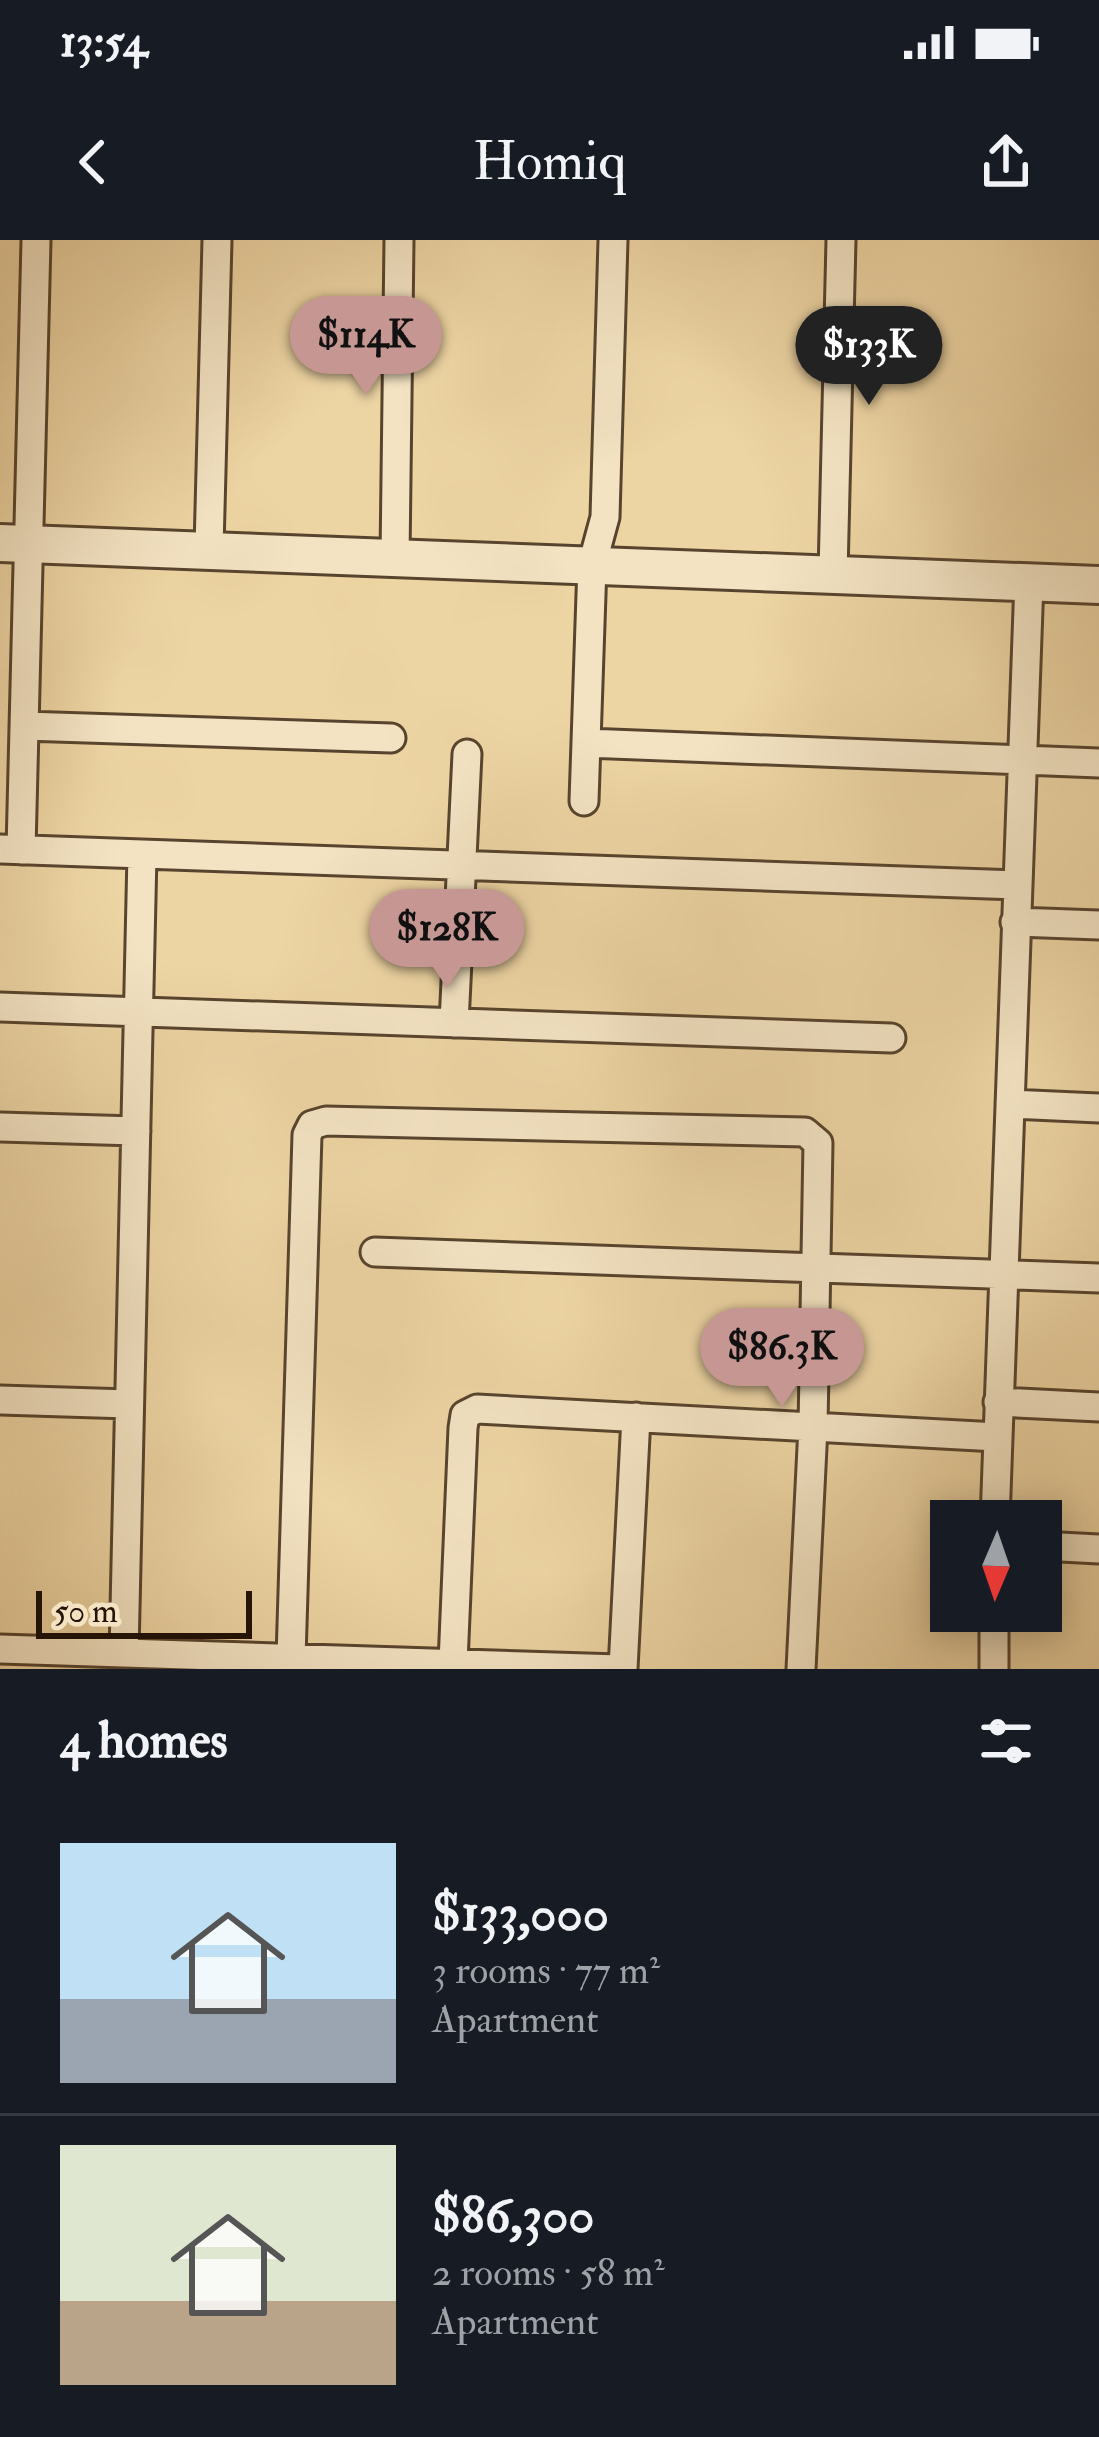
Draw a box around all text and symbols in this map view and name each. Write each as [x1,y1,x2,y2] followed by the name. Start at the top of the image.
[60,14,147,70] text: 13:54
[473,128,626,196] text: Homiq
[60,129,126,195] icon: back
[973,129,1039,195] icon: share
[282,296,450,398] pin: $114K
[785,306,953,408] pin: $133K
[317,310,415,359] text: $114K
[822,320,916,369] text: $133K
[363,889,531,991] pin: $128K
[396,903,498,952] text: $128K
[684,1308,880,1410] pin: $86.3K
[727,1322,837,1371] text: $86.3K
[930,1500,1062,1632] north arrow
[930,1500,1062,1632] map controls
[36,1585,252,1638] scale bar
[54,1591,118,1632] text: 50 m
[973,1708,1039,1774] icon: filters
[60,1709,228,1773] text: 4 homes
[432,1882,609,1946] text: $133,000
[156,1891,300,2035] icon: home
[432,1946,660,1995] text: 3 rooms · 77 m²
[432,1995,599,2044] text: Apartment
[432,2184,595,2248] text: $86,300
[156,2193,300,2337] icon: home
[432,2248,665,2297] text: 2 rooms · 58 m²
[432,2297,599,2346] text: Apartment

